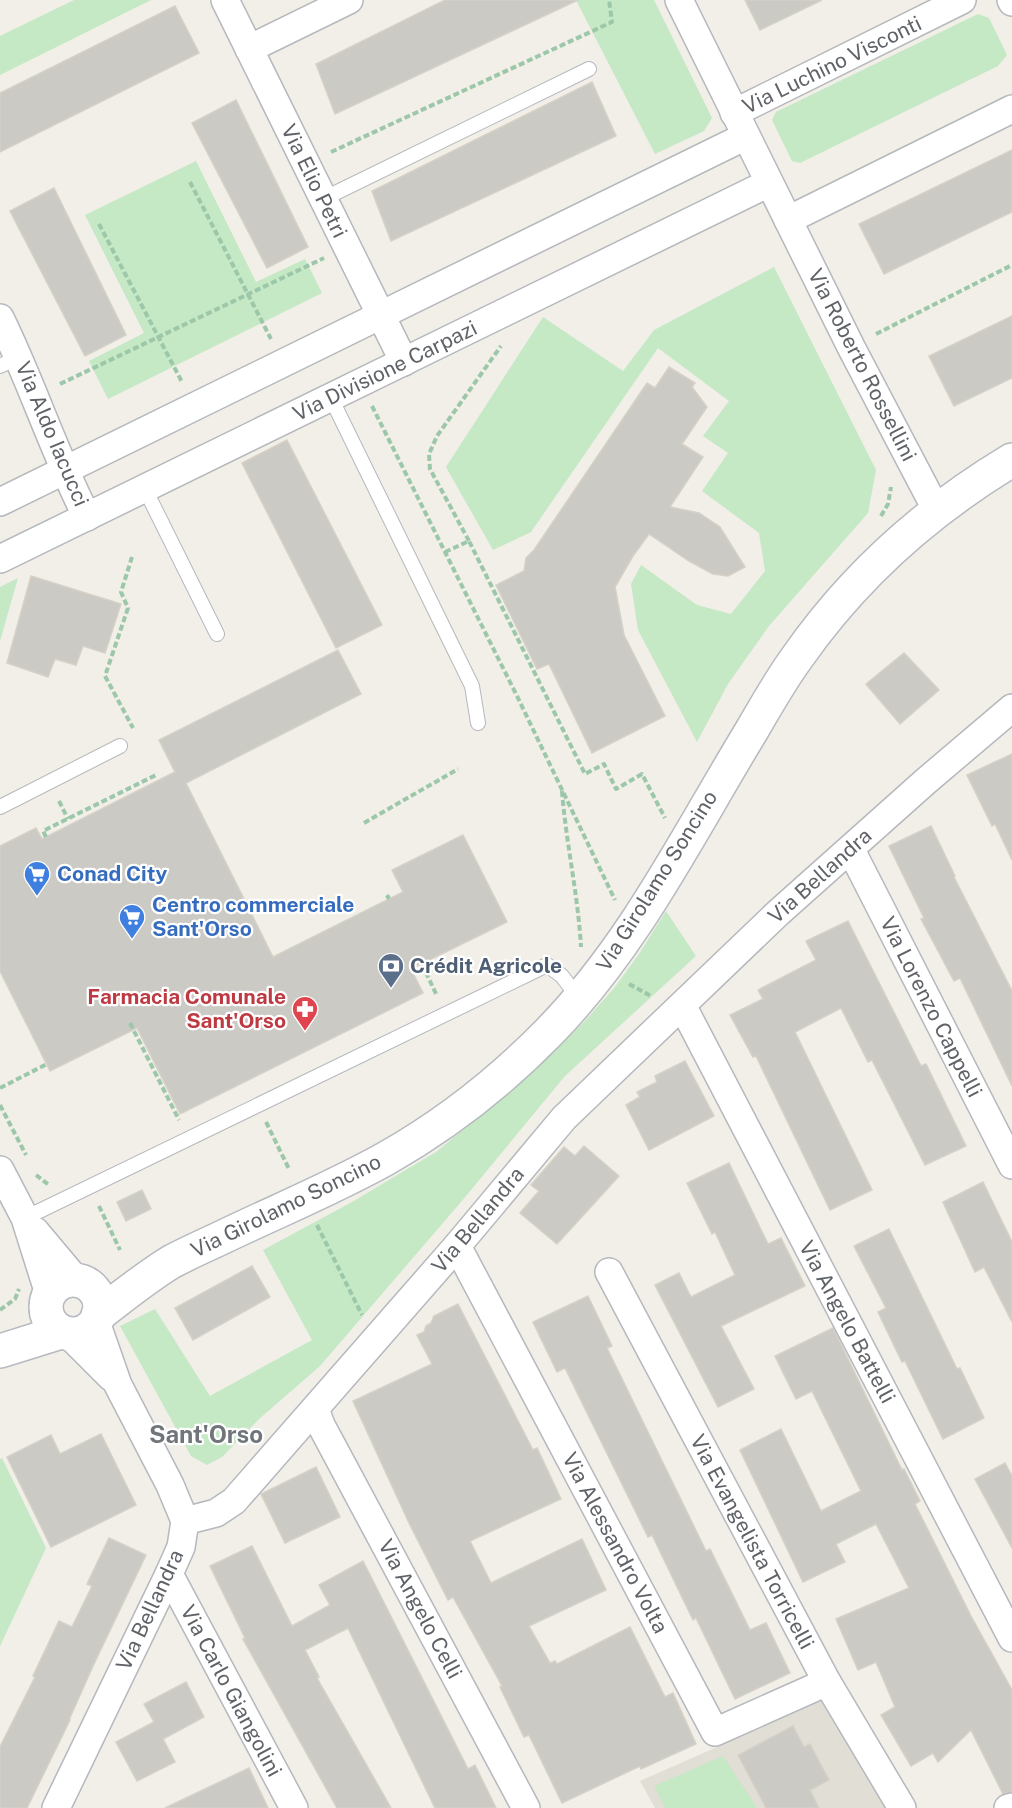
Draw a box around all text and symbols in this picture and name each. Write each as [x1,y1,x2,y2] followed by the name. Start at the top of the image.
[738,10,925,119] street label: Via Luchino Visconti
[276,120,353,242] street label: Via Elio Petri
[803,264,922,465] street label: Via Roberto Rossellini
[289,315,481,426] street label: Via Divisione Carpazi
[11,358,94,510] street label: Via Aldo Iacucci
[591,786,722,976] street label: Via Girolamo Soncino
[763,823,876,928] street label: Via Bellandra
[22,859,52,897] supermarket icon: Conad City
[57,861,167,886] place label: Conad City
[152,892,354,941] place label: Centro commerciale Sant'Orso
[117,902,147,940] supermarket icon: Centro commerciale Sant'Orso
[875,913,988,1101] street label: Via Lorenzo Cappelli
[376,951,406,989] bank icon: Crédit Agricole
[410,953,562,978] place label: Crédit Agricole
[87,984,286,1033] place label: Farmacia Comunale Sant'Orso
[290,994,320,1032] pharmacy icon: Farmacia Comunale Sant'Orso
[187,1149,385,1262] street label: Via Girolamo Soncino
[426,1162,529,1278] street label: Via Bellandra
[794,1236,901,1407] street label: Via Angelo Battelli
[149,1420,263,1448] district label: Sant'Orso
[685,1430,820,1653] street label: Via Evangelista Torricelli
[557,1448,674,1637] street label: Via Alessandro Volta
[373,1535,468,1683] street label: Via Angelo Celli
[111,1545,188,1674] street label: Via Bellandra
[176,1601,287,1781] street label: Via Carlo Giangolini

